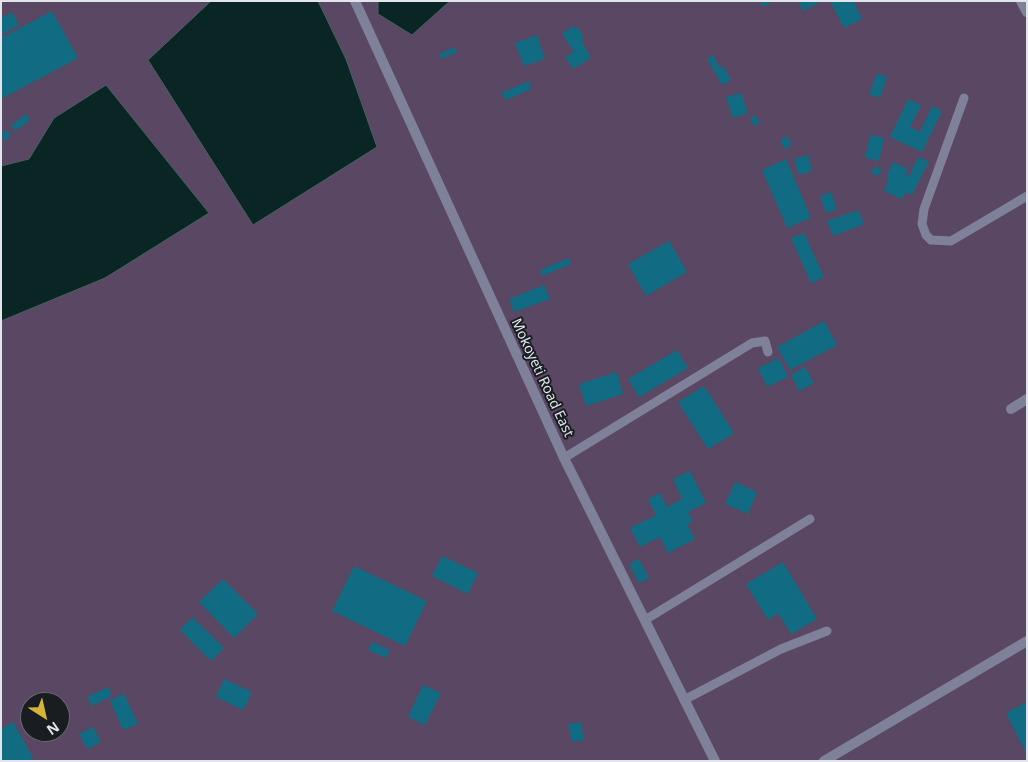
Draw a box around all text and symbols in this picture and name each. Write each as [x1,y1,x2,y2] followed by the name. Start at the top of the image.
[507,316,577,440] street label: Mokoyeti Road East
[20,692,70,742] north arrow
[43,718,63,740] text: N

